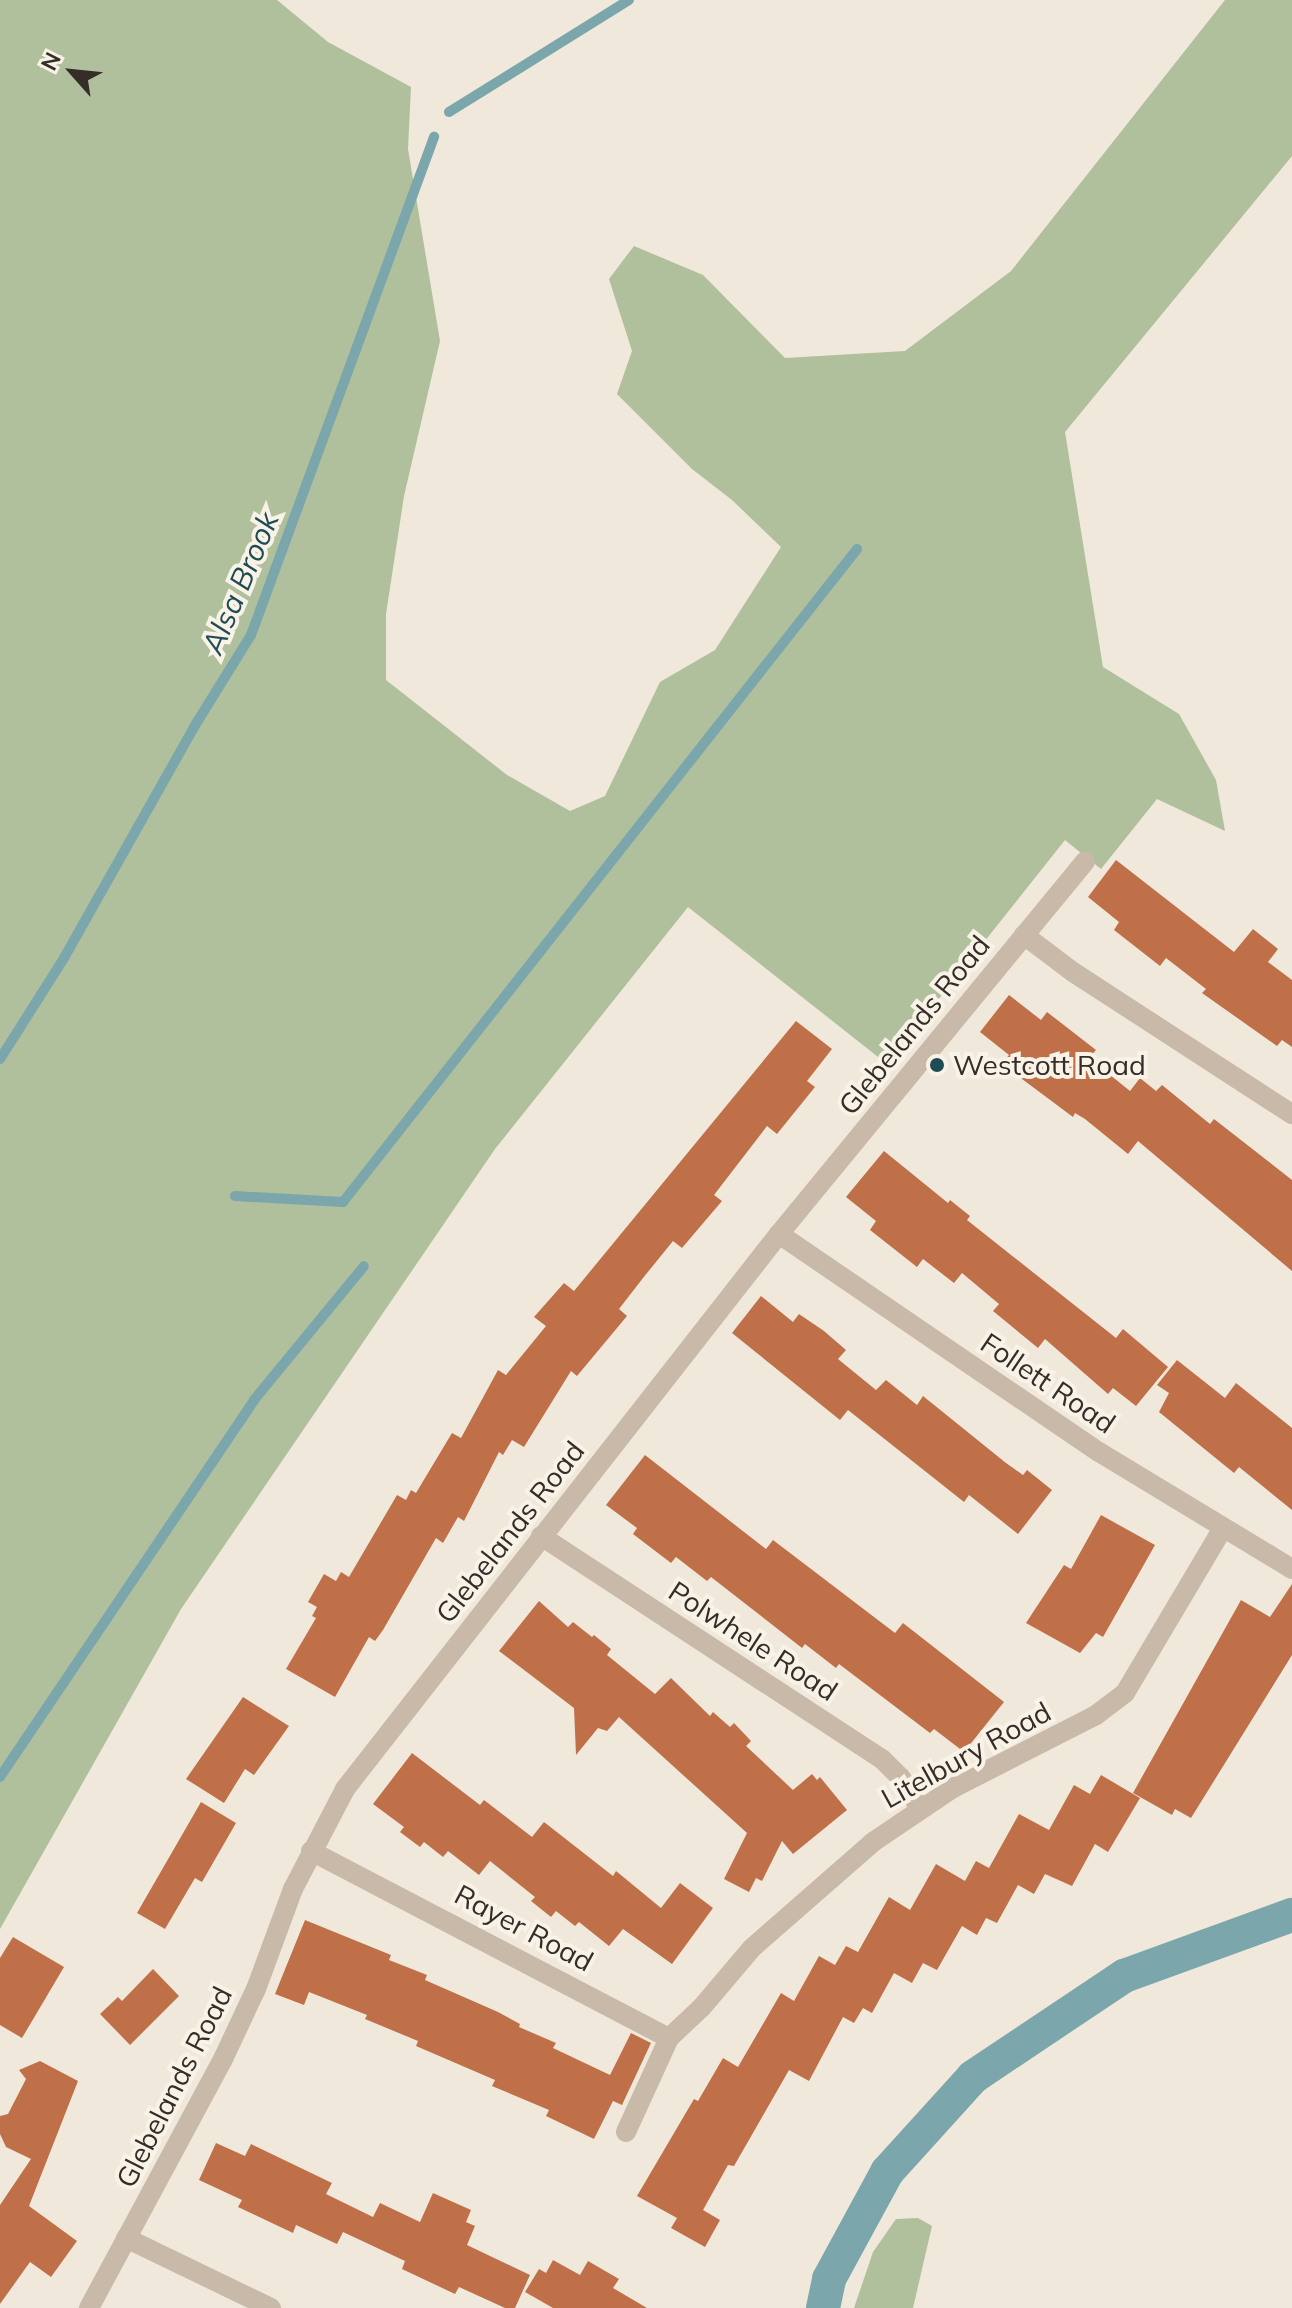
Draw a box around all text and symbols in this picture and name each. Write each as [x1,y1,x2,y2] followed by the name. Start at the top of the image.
[32,32,112,112] north arrow
[34,47,67,75] text: N
[194,507,286,659] water label: Alsa Brook
[831,929,997,1121] street label: Glebelands Road
[953,1048,1146,1082] place label: Westcott Road
[928,1056,946,1074] marker: Westcott Road
[974,1326,1122,1440] street label: Follett Road
[429,1435,591,1629] street label: Glebelands Road
[662,1574,844,1708] street label: Polwhele Road
[876,1695,1056,1815] street label: Litelbury Road
[449,1877,599,1979] street label: Rayer Road
[109,1981,239,2193] street label: Glebelands Road

